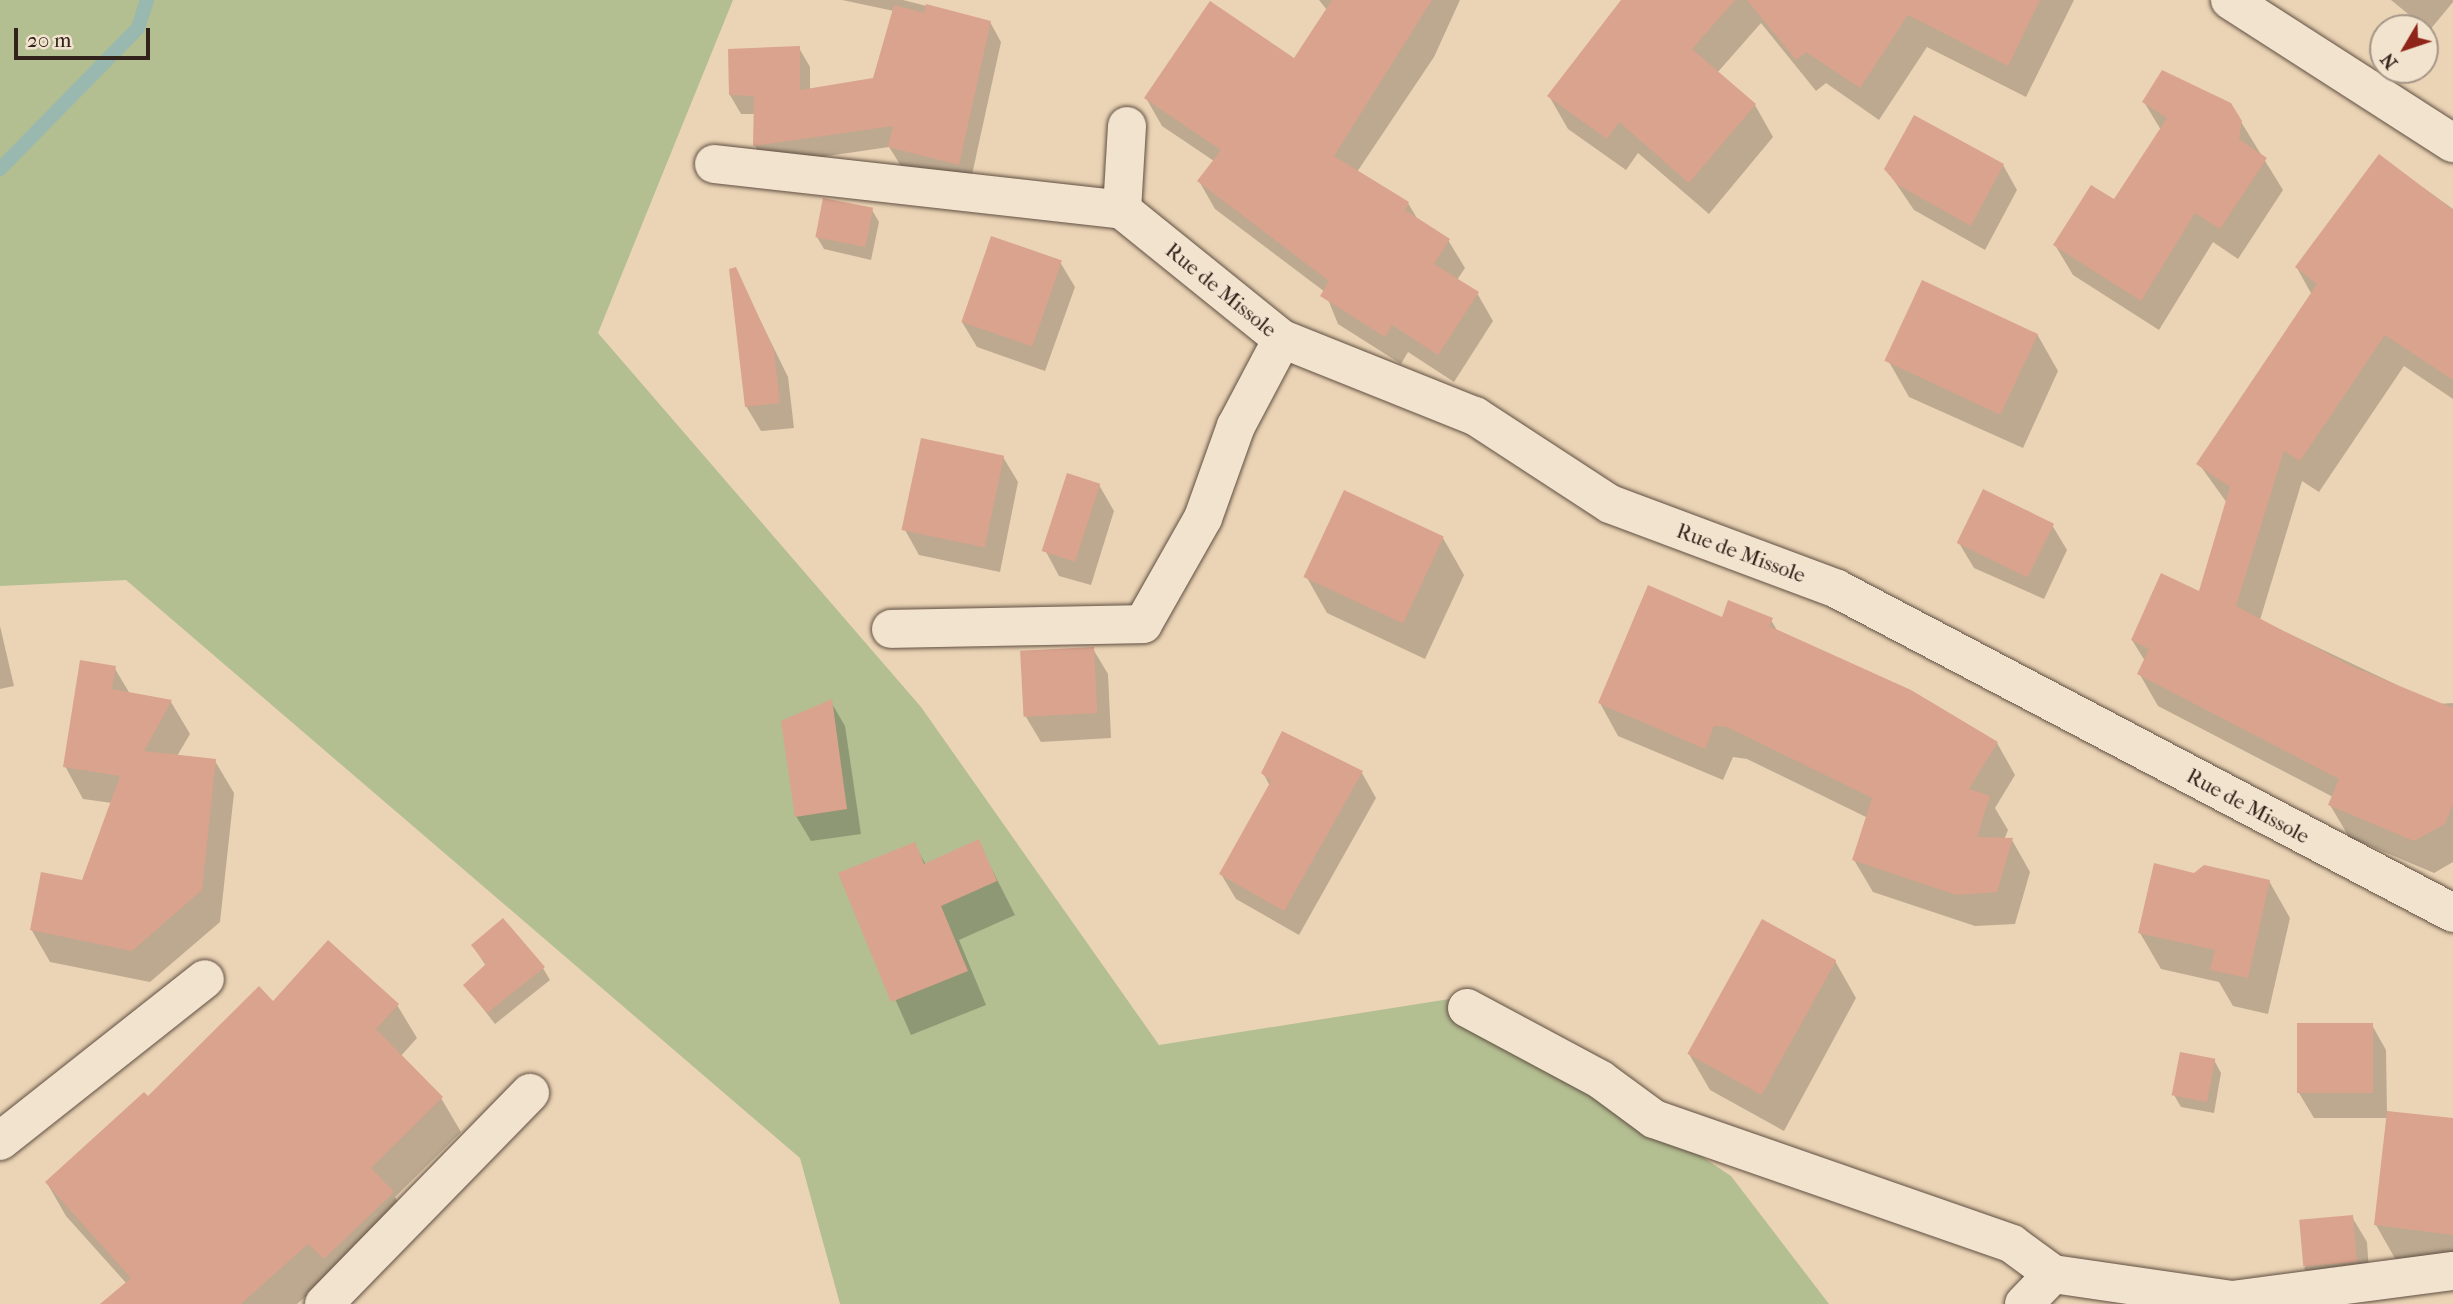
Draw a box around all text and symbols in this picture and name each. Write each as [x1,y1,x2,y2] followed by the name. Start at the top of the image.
[18,14,154,58] scale bar
[2369,14,2439,84] north arrow
[27,28,71,52] text: 20 m
[2376,48,2402,73] text: N
[1160,238,1282,342] street label: Rue de Missole
[1673,518,1809,588] street label: Rue de Missole
[2182,763,2314,849] street label: Rue de Missole

